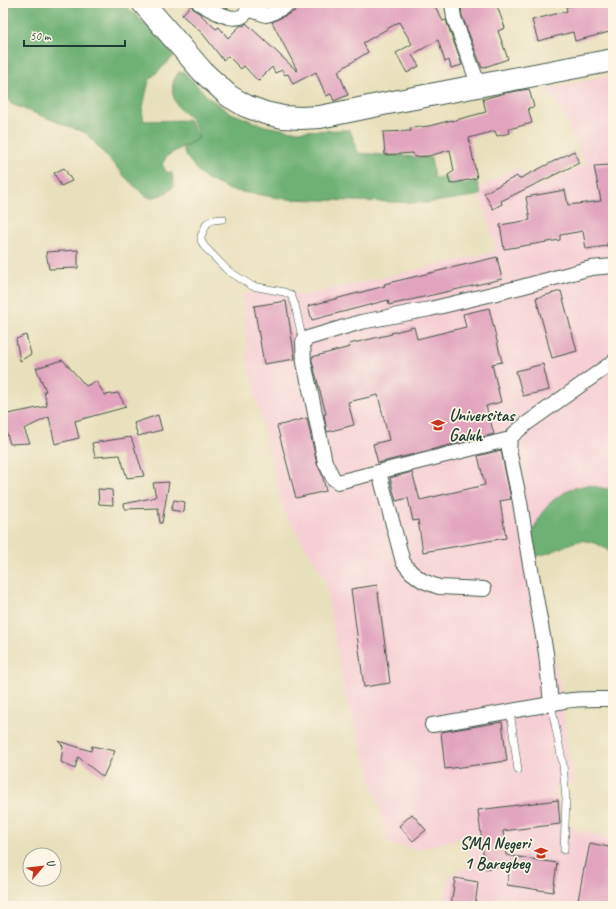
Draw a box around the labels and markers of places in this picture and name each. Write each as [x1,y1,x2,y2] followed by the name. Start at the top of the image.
[449,405,516,446] place label: Universitas Galuh
[430,417,446,433] school or university icon: Universitas Galuh
[460,833,533,874] place label: SMA Negeri 1 Baregbeg
[533,845,549,861] school or university icon: SMA Negeri 1 Baregbeg

